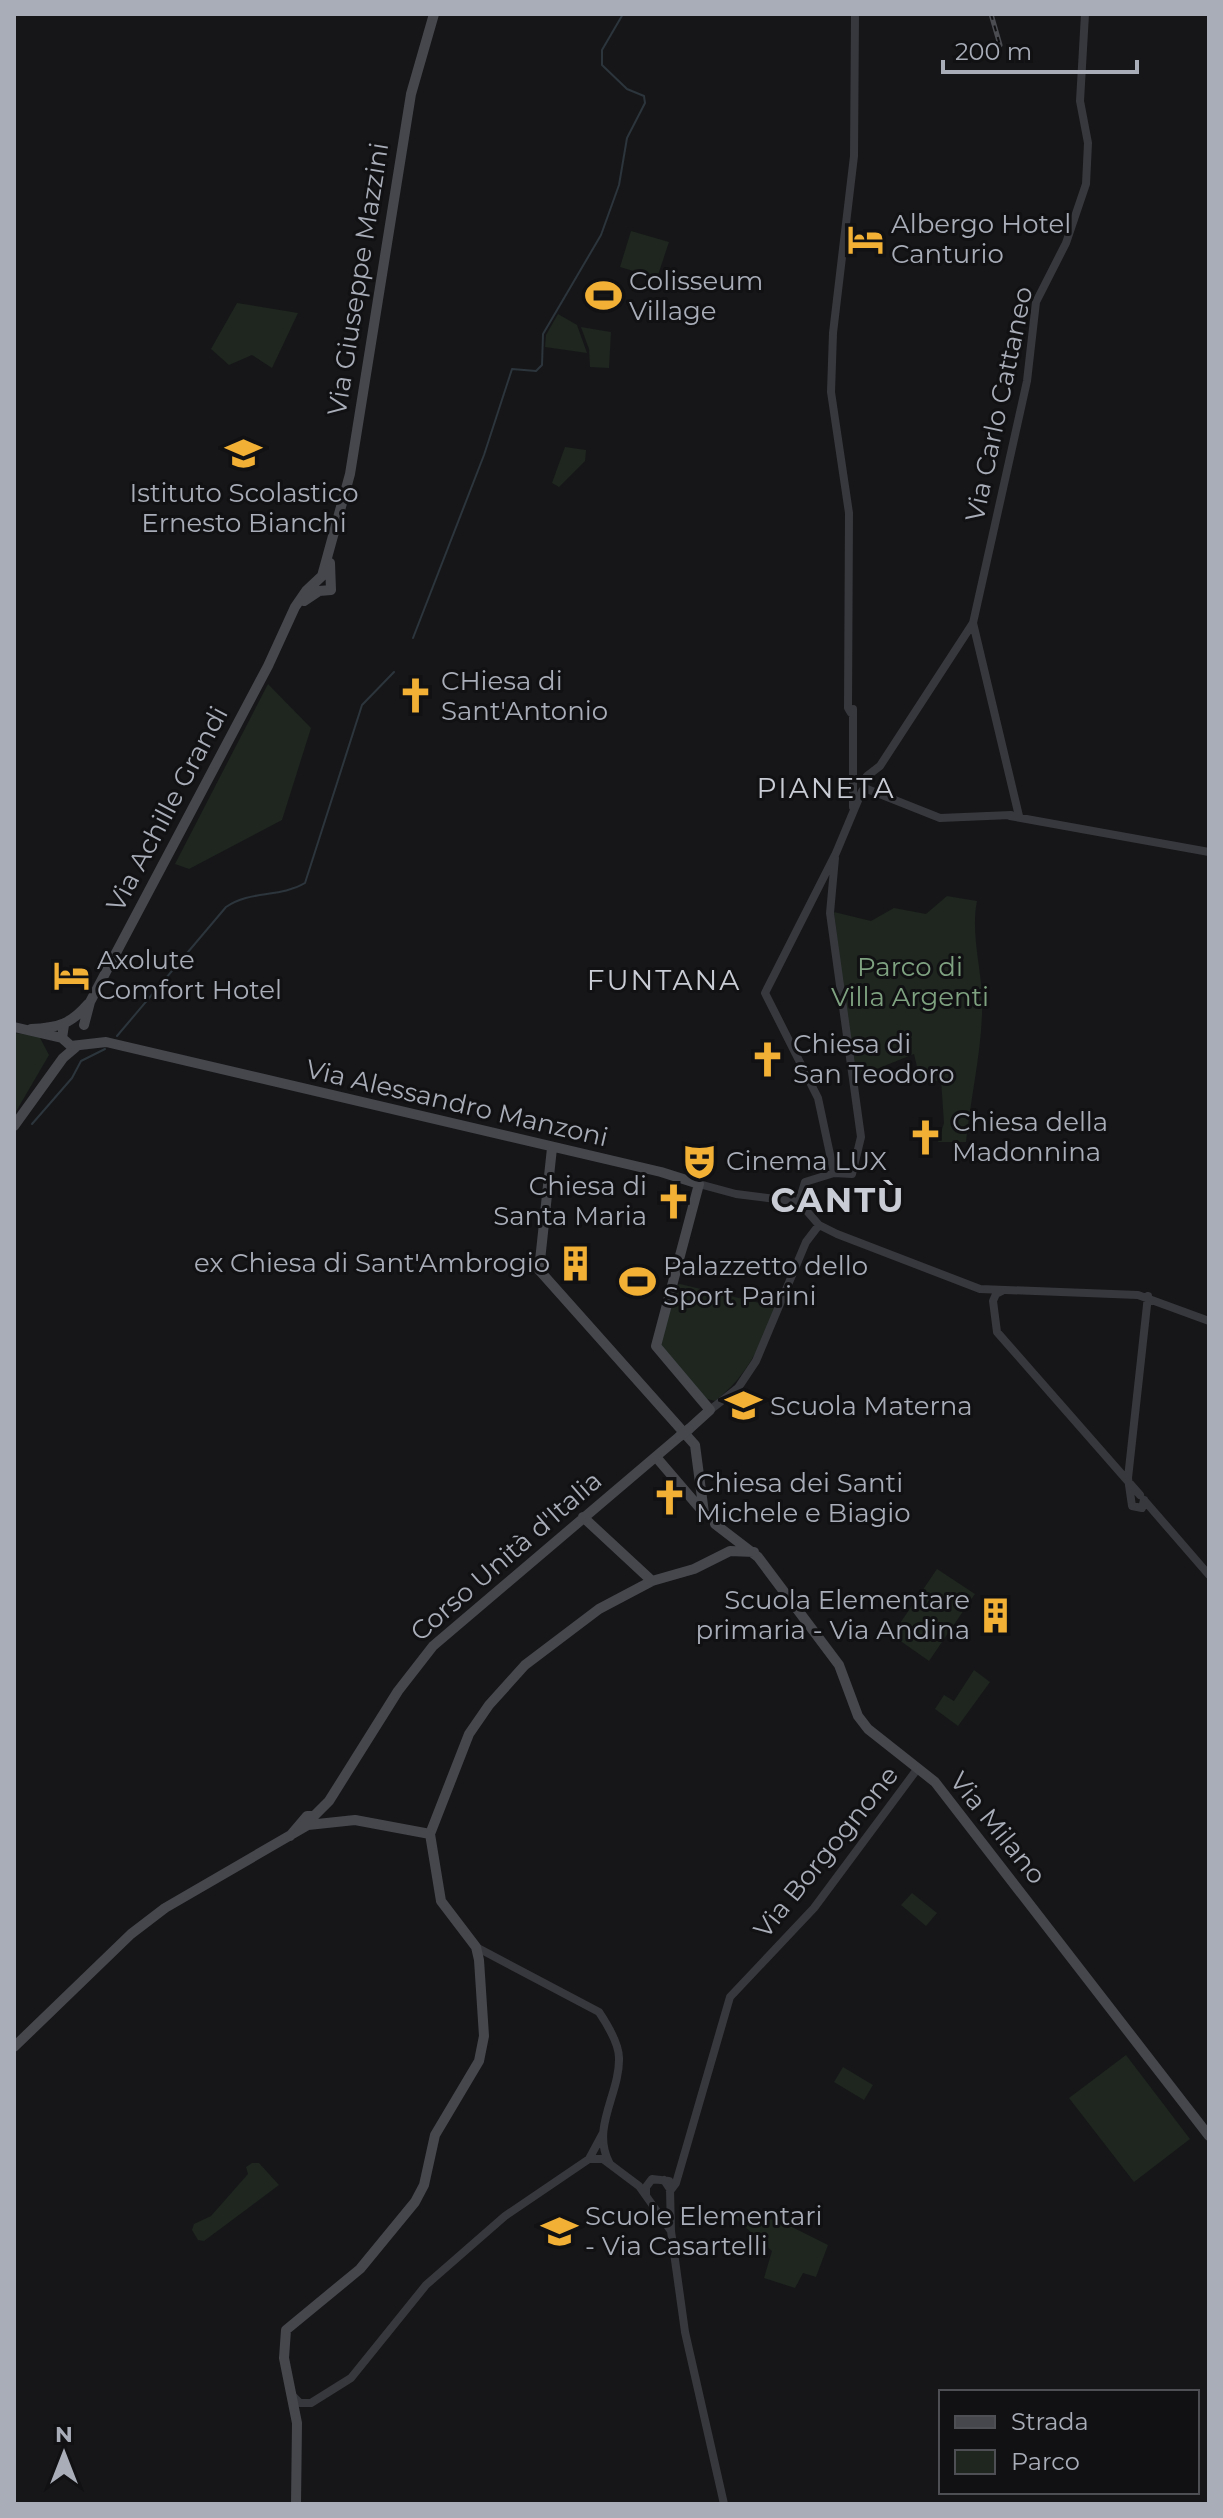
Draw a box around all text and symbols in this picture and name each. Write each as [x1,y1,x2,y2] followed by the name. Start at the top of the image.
[943,24,1137,74] scale bar
[955,37,1032,66] text: 200 m
[321,140,395,418] street label: Via Giuseppe Mazzini
[891,208,1071,270] place label: Albergo Hotel Canturio
[846,220,884,258] hotel icon: Albergo Hotel Canturio
[629,265,763,327] place label: Colisseum Village
[584,277,622,315] sports icon: Colisseum Village
[958,284,1040,524] street label: Via Carlo Cattaneo
[225,435,263,473] school or university icon: Istituto Scolastico Ernesto Bianchi
[129,477,359,539] place label: Istituto Scolastico Ernesto Bianchi
[441,665,608,727] place label: CHiesa di Sant'Antonio
[396,677,434,715] church icon: CHiesa di Sant'Antonio
[99,701,235,917] street label: Via Achille Grandi
[756,771,896,805] district label: PIANETA
[97,944,282,1006] place label: Axolute Comfort Hotel
[831,951,989,1013] park label: Parco di Villa Argenti
[52,956,90,994] hotel icon: Axolute Comfort Hotel
[587,963,741,997] district label: FUNTANA
[793,1028,955,1090] place label: Chiesa di San Teodoro
[748,1040,786,1078] church icon: Chiesa di San Teodoro
[303,1053,611,1153] street label: Via Alessandro Manzoni
[952,1106,1108,1168] place label: Chiesa della Madonnina
[907,1118,945,1156] church icon: Chiesa della Madonnina
[681,1142,719,1180] theatre icon: Cinema LUX
[726,1145,887,1177] place label: Cinema LUX
[493,1170,647,1232] place label: Chiesa di Santa Maria
[770,1179,906,1221] district label: CANTÙ
[654,1182,692,1220] church icon: Chiesa di Santa Maria
[557,1244,595,1282] building icon: ex Chiesa di Sant'Ambrogio
[194,1247,550,1279] place label: ex Chiesa di Sant'Ambrogio
[663,1250,868,1312] place label: Palazzetto dello Sport Parini
[618,1262,656,1300] sports icon: Palazzetto dello Sport Parini
[725,1387,763,1425] school or university icon: Scuola Materna
[770,1390,973,1422] place label: Scuola Materna
[404,1464,608,1648] street label: Corso Unità d'Italia
[696,1467,911,1529] place label: Chiesa dei Santi Michele e Biagio
[651,1479,689,1517] church icon: Chiesa dei Santi Michele e Biagio
[696,1584,970,1646] place label: Scuola Elementare primaria - Via Andina
[977,1596,1015,1634] building icon: Scuola Elementare primaria - Via Andina
[747,1760,905,1944] street label: Via Borgognone
[943,1766,1053,1890] street label: Via Milano
[585,2200,822,2262] place label: Scuole Elementari - Via Casartelli
[540,2212,578,2250] school or university icon: Scuole Elementari - Via Casartelli
[939,2390,1199,2494] legend
[1011,2407,1089,2436] text: Strada
[24,2414,104,2494] north arrow
[55,2421,73,2448] text: N
[1011,2447,1080,2476] text: Parco

